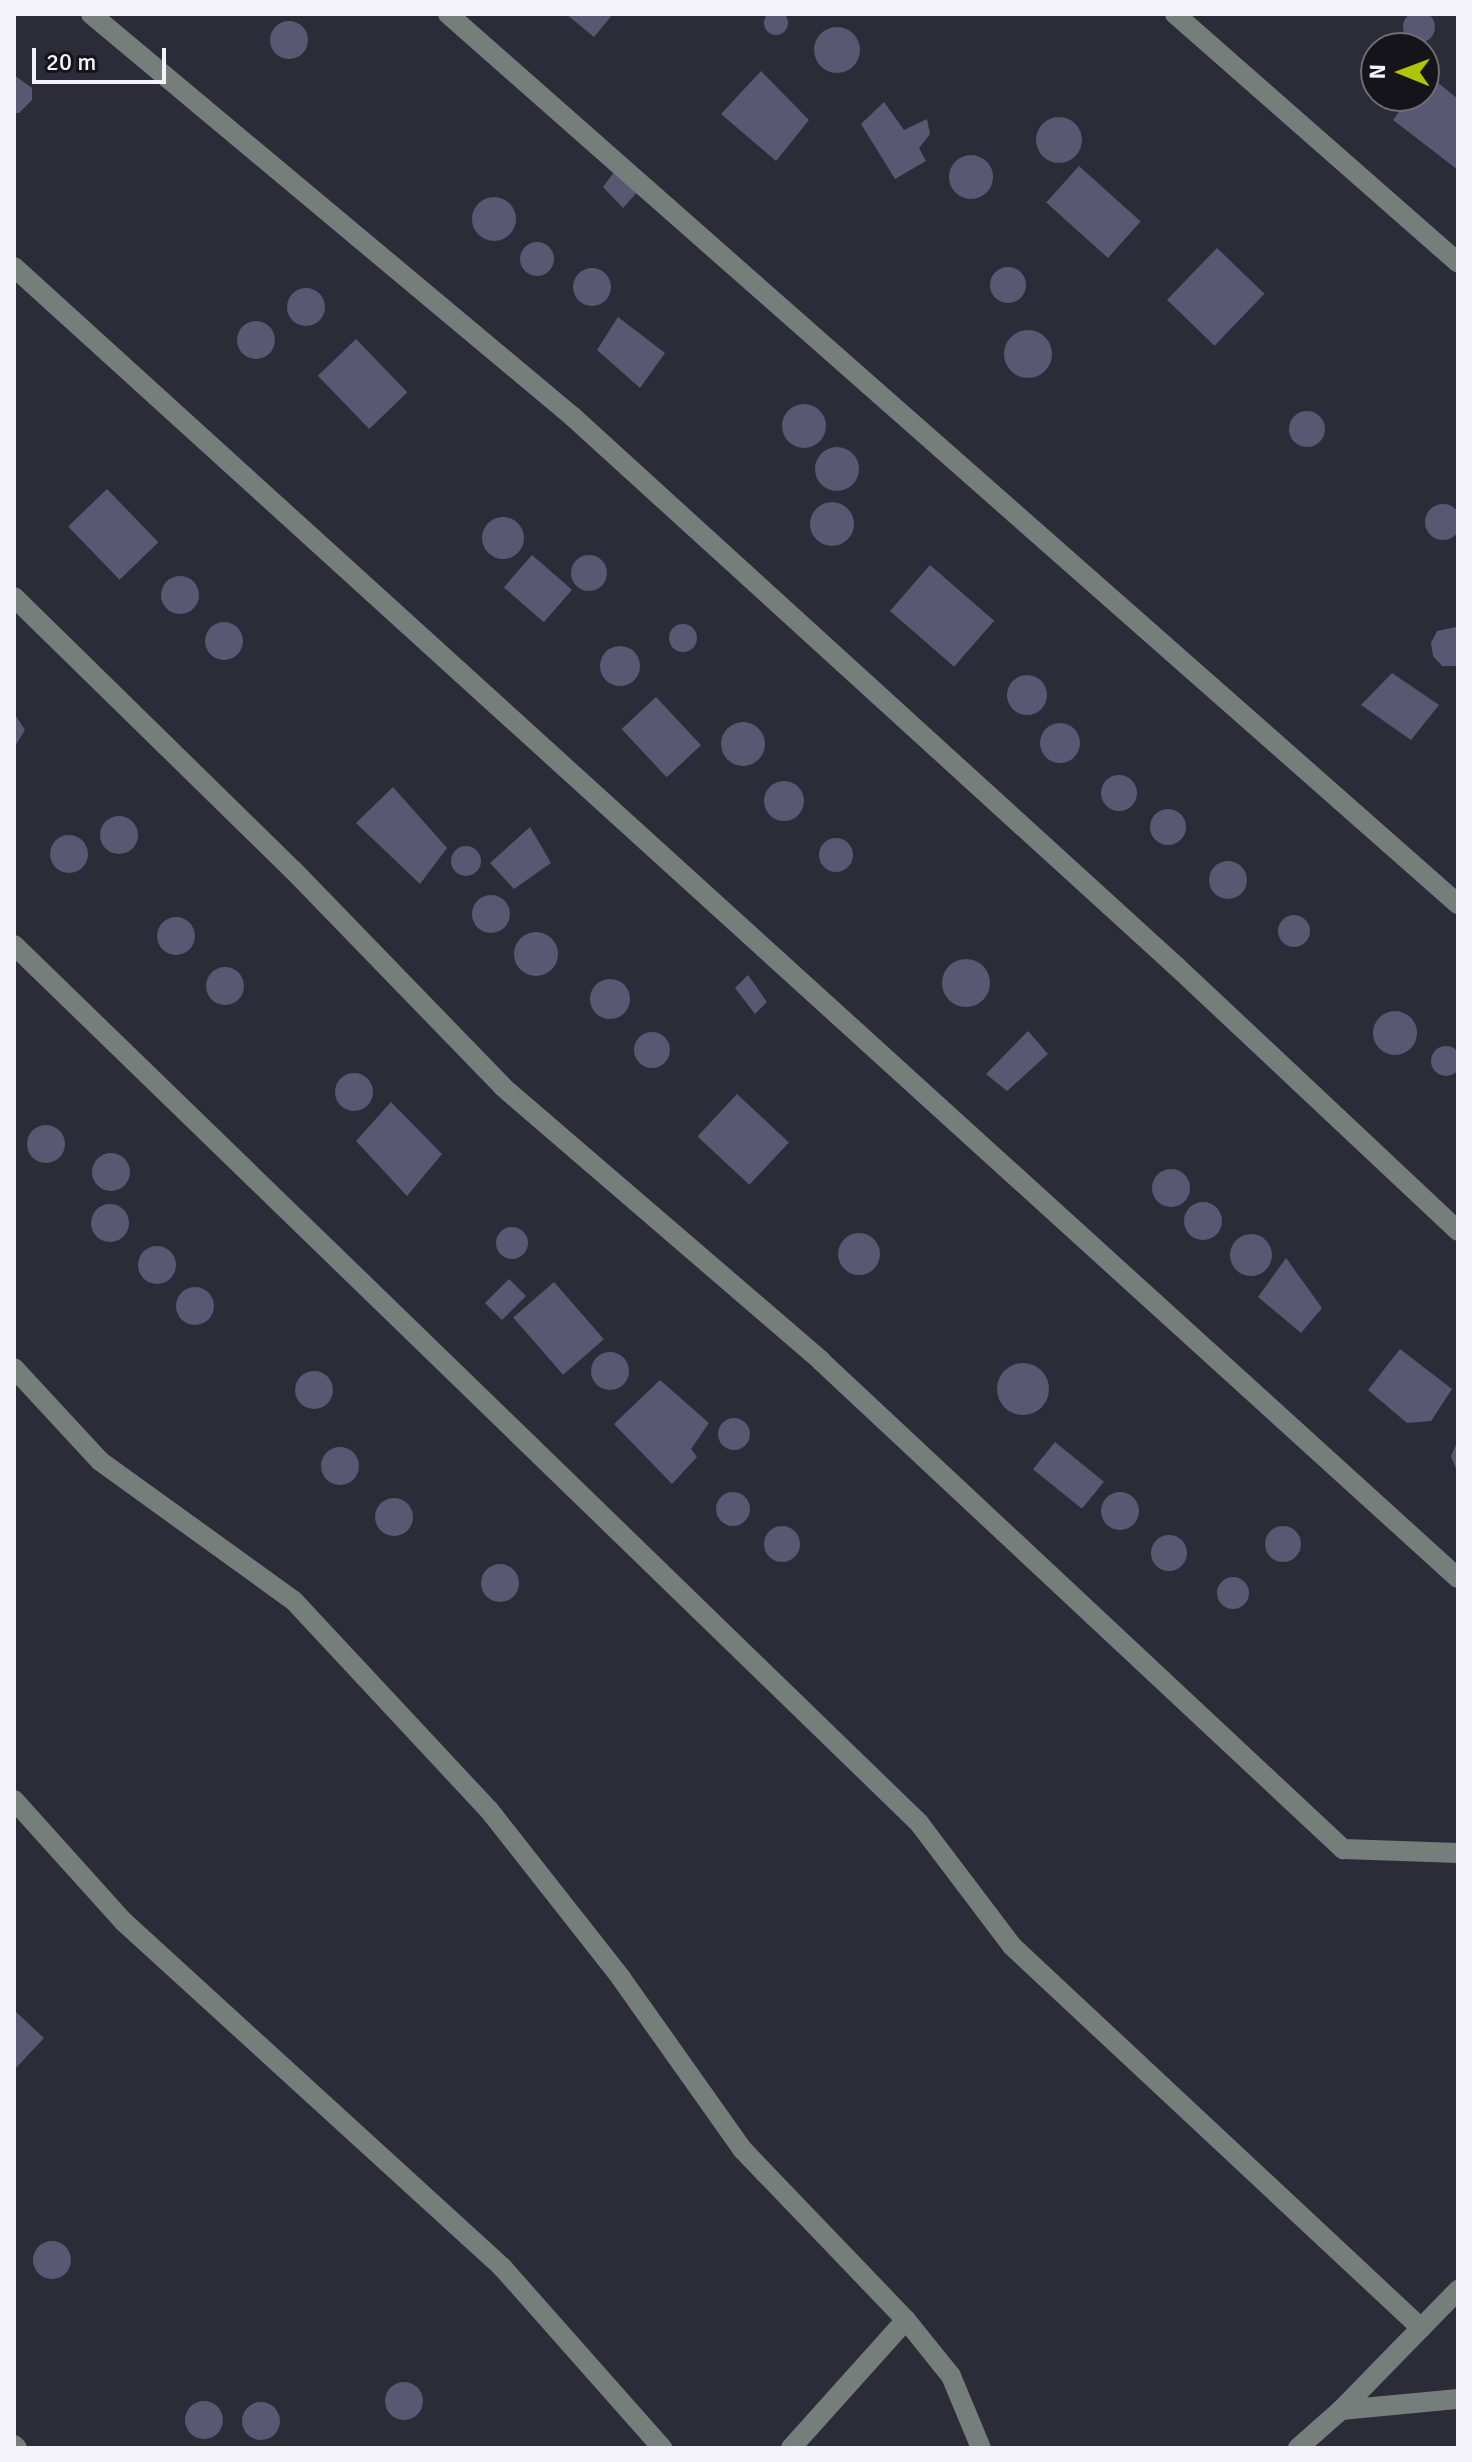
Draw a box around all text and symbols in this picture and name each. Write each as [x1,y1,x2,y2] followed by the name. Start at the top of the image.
[36,32,170,82] scale bar
[1360,32,1440,112] north arrow
[46,47,96,77] text: 20 m
[1364,64,1391,79] text: N

